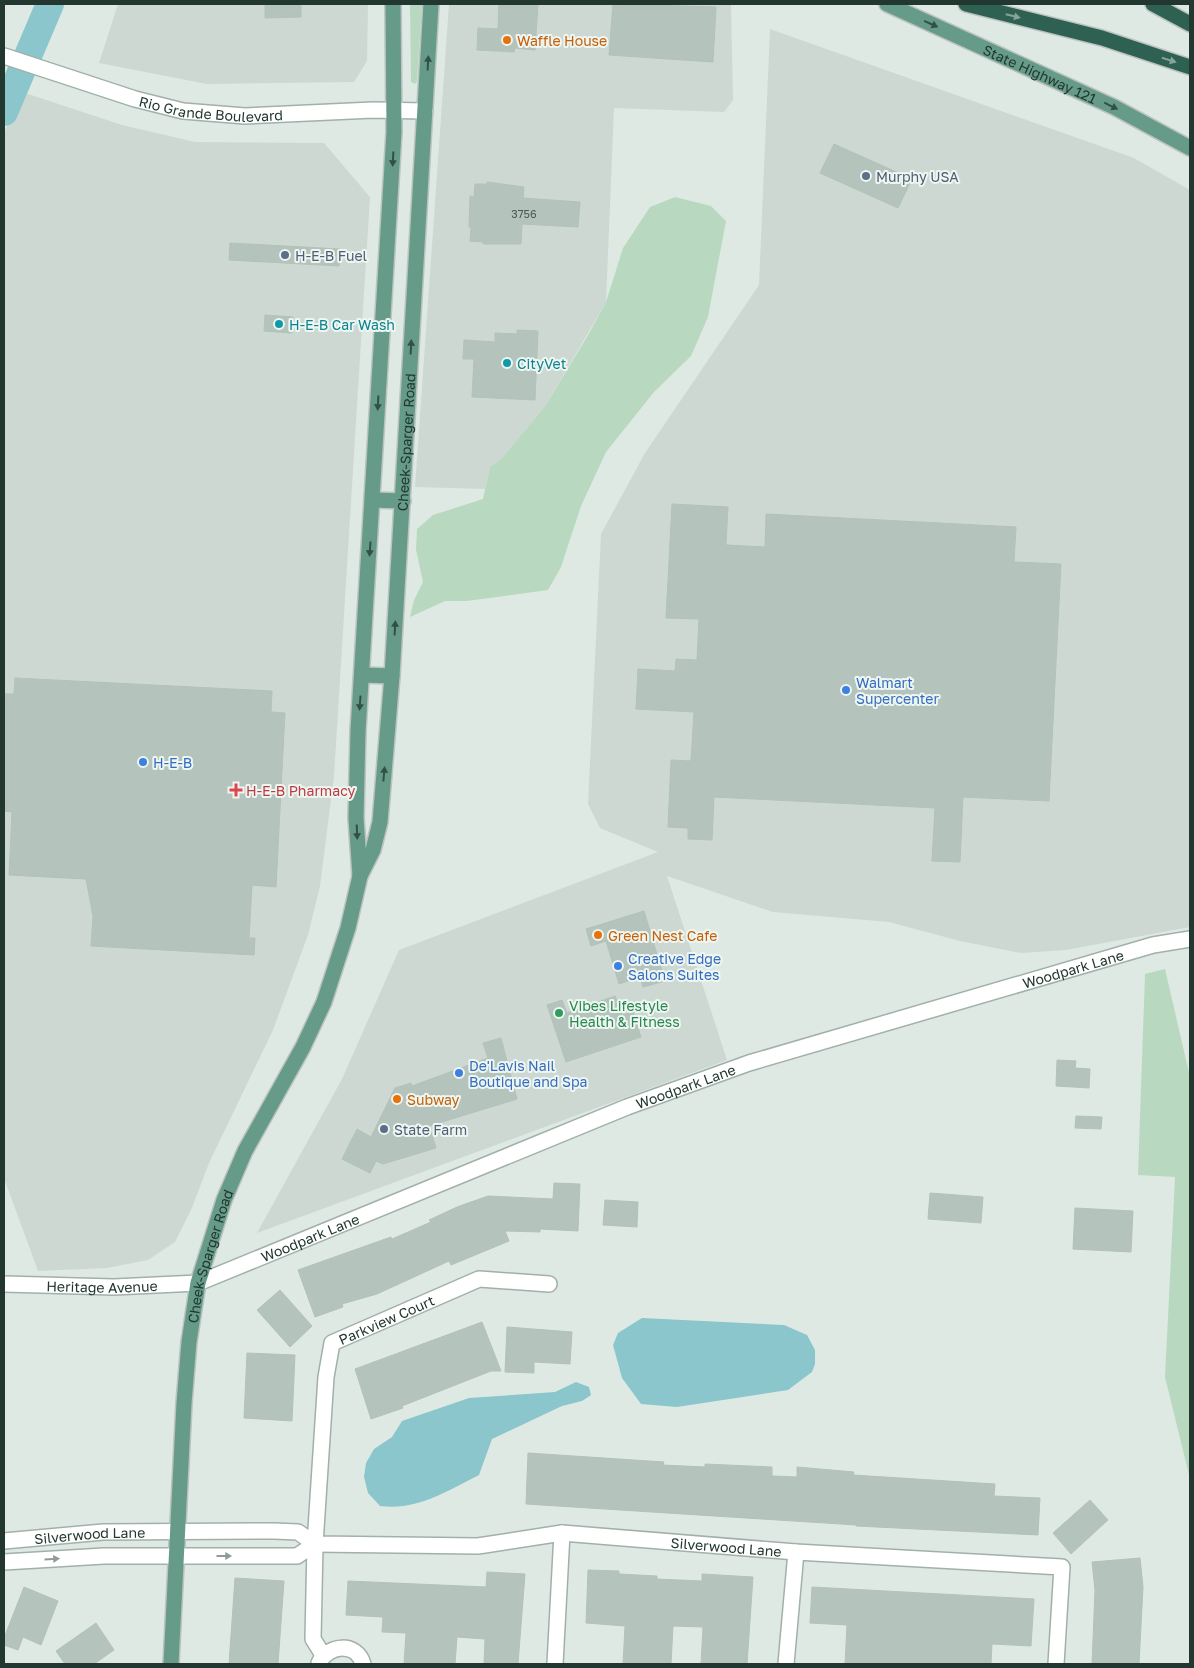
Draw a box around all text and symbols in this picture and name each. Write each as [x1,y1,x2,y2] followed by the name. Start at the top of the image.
[1006,12,1021,20] one-way arrow
[924,20,938,28] one-way arrow
[517,32,607,49] place label: Waffle House
[501,34,513,46] marker: Waffle House
[981,40,1100,107] street label: State Highway 121
[424,54,432,70] one-way arrow
[1162,57,1177,65] one-way arrow
[137,92,283,125] street label: Rio Grande Boulevard
[1104,102,1118,110] one-way arrow
[388,151,396,167] one-way arrow
[876,168,959,185] place label: Murphy USA
[860,170,872,182] marker: Murphy USA
[511,207,537,220] house number: 3756
[295,247,367,264] place label: H-E-B Fuel
[279,249,291,261] marker: H-E-B Fuel
[289,316,395,333] place label: H-E-B Car Wash
[273,318,285,330] marker: H-E-B Car Wash
[408,339,416,355] one-way arrow
[517,355,566,372] place label: CityVet
[501,357,513,369] marker: CityVet
[393,373,418,512] street label: Cheek-Sparger Road
[374,396,382,412] one-way arrow
[365,541,373,557] one-way arrow
[392,619,400,635] one-way arrow
[856,674,939,707] place label: Walmart Supercenter
[840,684,852,696] marker: Walmart Supercenter
[356,695,364,711] one-way arrow
[153,754,192,771] place label: H-E-B
[137,756,149,768] marker: H-E-B
[380,765,388,781] one-way arrow
[246,782,355,799] place label: H-E-B Pharmacy
[230,784,242,796] marker: H-E-B Pharmacy
[353,824,361,840] one-way arrow
[608,927,717,944] place label: Green Nest Cafe
[592,929,604,941] marker: Green Nest Cafe
[1020,946,1126,991] street label: Woodpark Lane
[628,950,721,983] place label: Creative Edge Salons Suites
[612,960,624,972] marker: Creative Edge Salons Suites
[569,997,680,1030] place label: Vibes Lifestyle Health & Fitness
[553,1007,565,1019] marker: Vibes Lifestyle Health & Fitness
[469,1057,587,1090] place label: De'Lavis Nail Boutique and Spa
[633,1060,738,1112] street label: Woodpark Lane
[453,1067,465,1079] marker: De'Lavis Nail Boutique and Spa
[407,1091,460,1108] place label: Subway
[391,1093,403,1105] marker: Subway
[394,1121,467,1138] place label: State Farm
[378,1123,390,1135] marker: State Farm
[184,1187,236,1324] street label: Cheek-Sparger Road
[258,1209,361,1265] street label: Woodpark Lane
[46,1276,158,1296] street label: Heritage Avenue
[336,1291,437,1348] street label: Parkview Court
[33,1523,145,1547] street label: Silverwood Lane
[670,1533,782,1559] street label: Silverwood Lane
[216,1552,232,1560] one-way arrow
[45,1555,61,1563] one-way arrow

